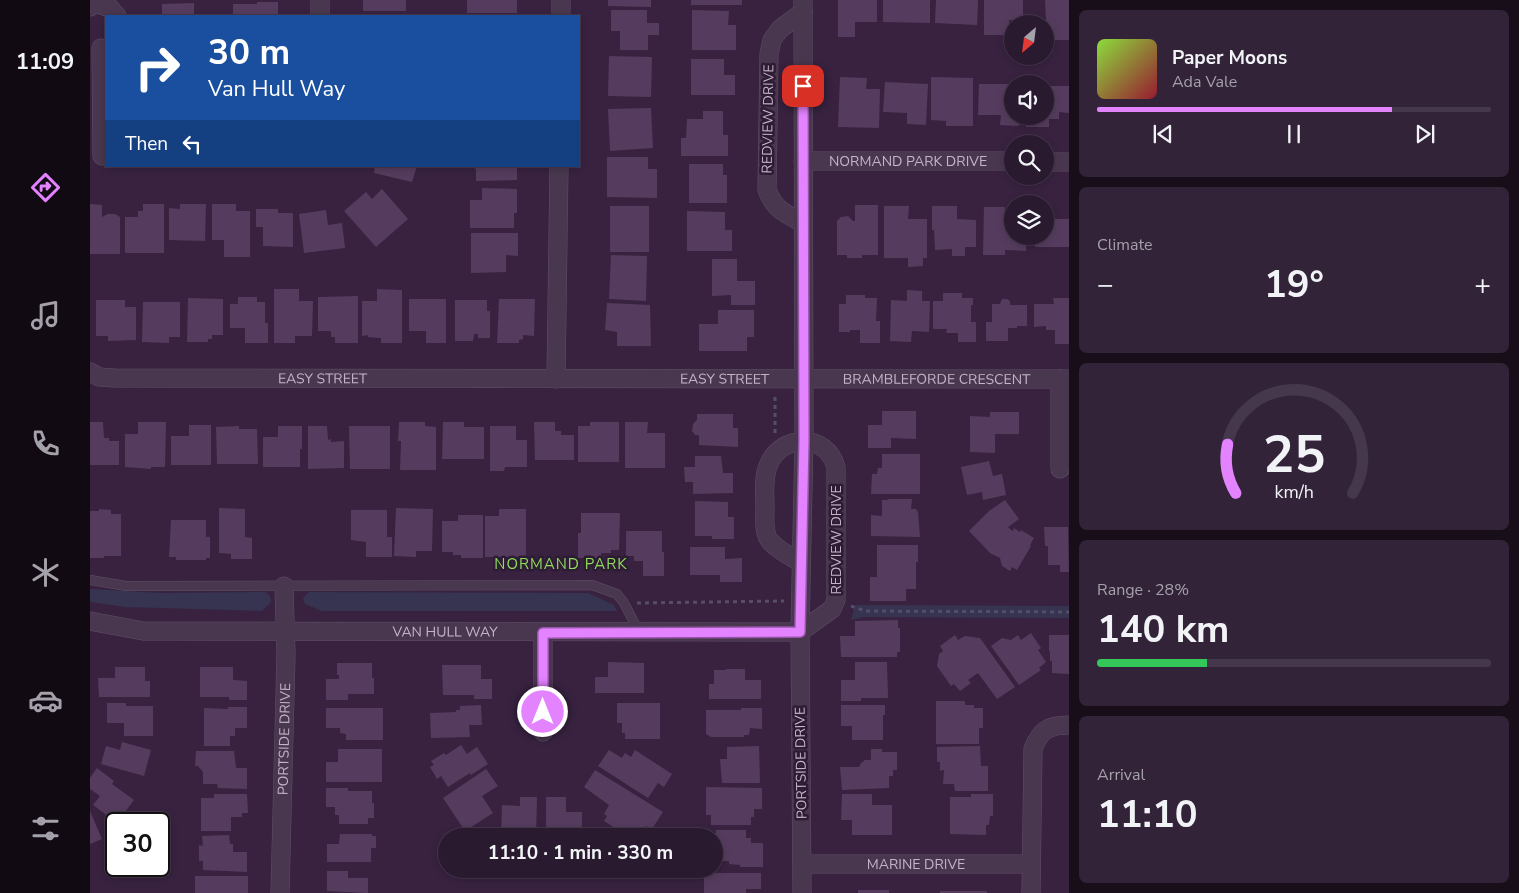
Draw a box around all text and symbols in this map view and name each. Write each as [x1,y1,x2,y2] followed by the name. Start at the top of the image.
[1004,15,1054,65] north arrow
[1004,15,1054,245] map controls
[208,29,290,76] text: 30 m
[125,35,190,100] icon: right
[1172,45,1287,71] text: Paper Moons
[16,47,74,77] text: 11:09
[758,64,778,174] street label: REDVIEW DRIVE
[782,65,824,107] pin
[1172,71,1237,93] text: Ada Vale
[789,72,817,100] icon: arrive
[208,74,345,104] text: Van Hull Way
[1004,75,1054,125] button: sound
[1149,120,1177,148] icon: previous
[1280,120,1308,148] icon: pause
[1411,120,1439,148] icon: next
[178,130,206,158] icon: left
[125,131,168,157] text: Then
[1004,135,1054,185] button: search
[829,152,987,171] street label: NORMAND PARK DRIVE
[28,170,63,205] icon: directions
[1004,195,1054,245] button: layers
[1097,234,1152,256] text: Climate
[1264,259,1324,310] text: 19°
[1097,266,1114,304] text: −
[1474,266,1491,304] text: +
[28,298,63,333] icon: music
[278,369,368,388] street label: EASY STREET
[680,369,770,388] street label: EASY STREET
[843,369,1031,388] street label: BRAMBLEFORDE CRESCENT
[1263,419,1325,490] text: 25
[28,426,63,461] icon: phone
[1274,480,1314,504] text: km/h
[827,485,846,595] street label: REDVIEW DRIVE
[494,554,628,574] district label: NORMAND PARK
[28,555,63,590] icon: climate
[1097,579,1189,601] text: Range · 28%
[1097,604,1229,655] text: 140 km
[392,622,498,641] street label: VAN HULL WAY
[28,683,63,718] icon: car
[273,683,295,795] street label: PORTSIDE DRIVE
[516,685,568,737] position arrow
[791,707,811,819] street label: PORTSIDE DRIVE
[1097,764,1145,786] text: Arrival
[1097,789,1198,840] text: 11:10
[28,811,63,846] icon: filters
[105,812,170,877] speed limit sign: 30
[488,840,673,866] text: 11:10 · 1 min · 330 m
[867,855,965,874] street label: MARINE DRIVE

